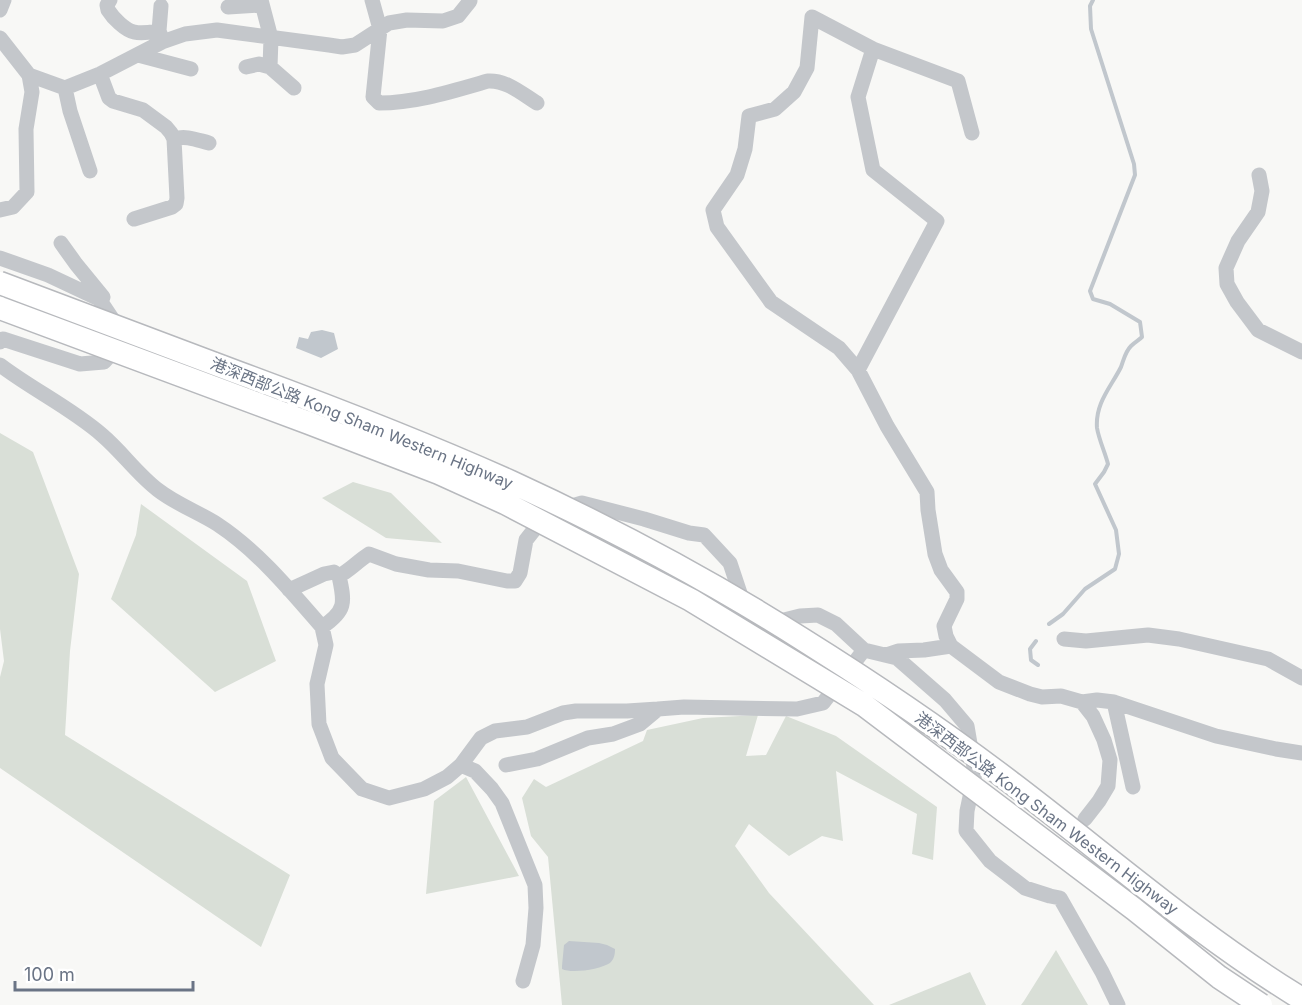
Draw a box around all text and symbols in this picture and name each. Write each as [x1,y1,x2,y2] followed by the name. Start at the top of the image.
[208,353,516,493] street label: 港深西部公路 Kong Sham Western Highway
[911,707,1183,919] street label: 港深西部公路 Kong Sham Western Highway
[15,954,194,992] scale bar
[24,964,75,985] text: 100 m

